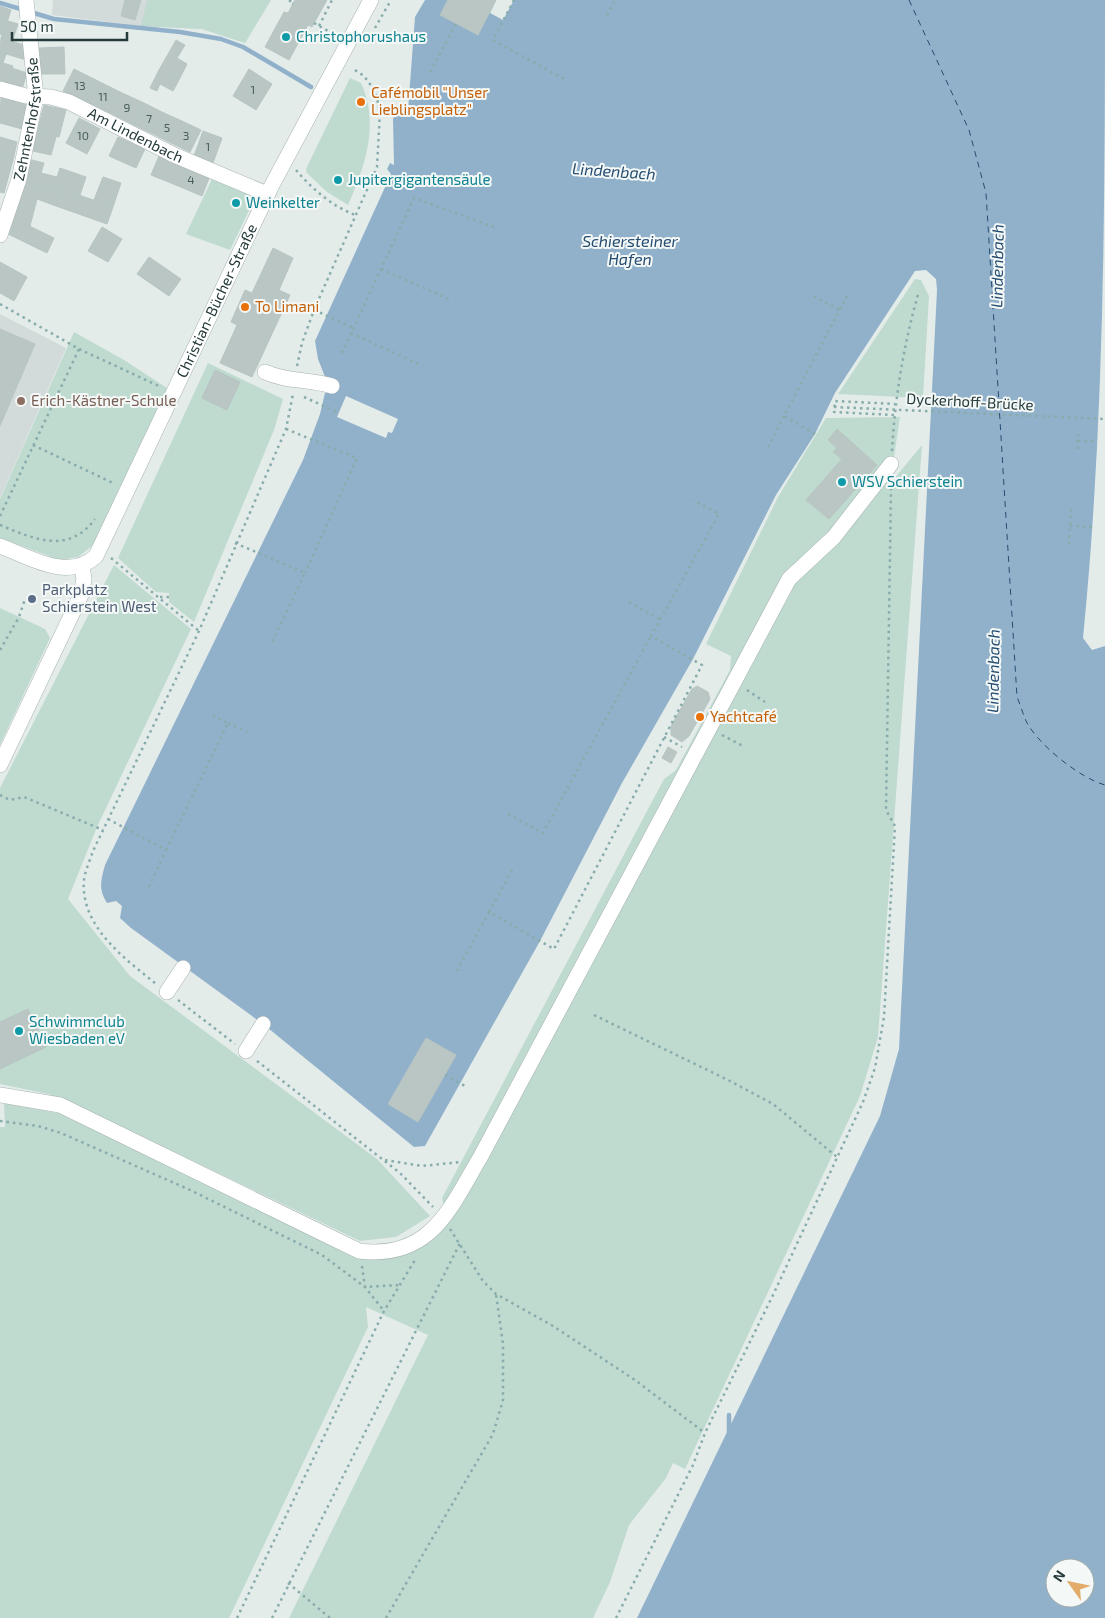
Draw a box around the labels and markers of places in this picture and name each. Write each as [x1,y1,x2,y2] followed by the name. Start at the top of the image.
[296,27,426,45] place label: Christophorushaus
[280,31,292,43] marker: Christophorushaus
[371,83,488,118] place label: Cafémobil "Unser Lieblingsplatz"
[355,96,367,108] marker: Cafémobil "Unser Lieblingsplatz"
[348,170,491,188] place label: Jupitergigantensäule
[332,174,344,186] marker: Jupitergigantensäule
[246,193,320,211] place label: Weinkelter
[230,197,242,209] marker: Weinkelter
[255,297,319,315] place label: To Limani
[239,301,251,313] marker: To Limani
[31,391,177,409] place label: Erich-Kästner-Schule
[15,395,27,407] marker: Erich-Kästner-Schule
[852,472,963,490] place label: WSV Schierstein
[836,476,848,488] marker: WSV Schierstein
[42,580,157,615] place label: Parkplatz Schierstein West
[26,593,38,605] marker: Parkplatz Schierstein West
[710,707,777,725] place label: Yachtcafé
[694,711,706,723] marker: Yachtcafé
[29,1012,125,1047] place label: Schwimmclub Wiesbaden eV
[13,1025,25,1037] marker: Schwimmclub Wiesbaden eV

